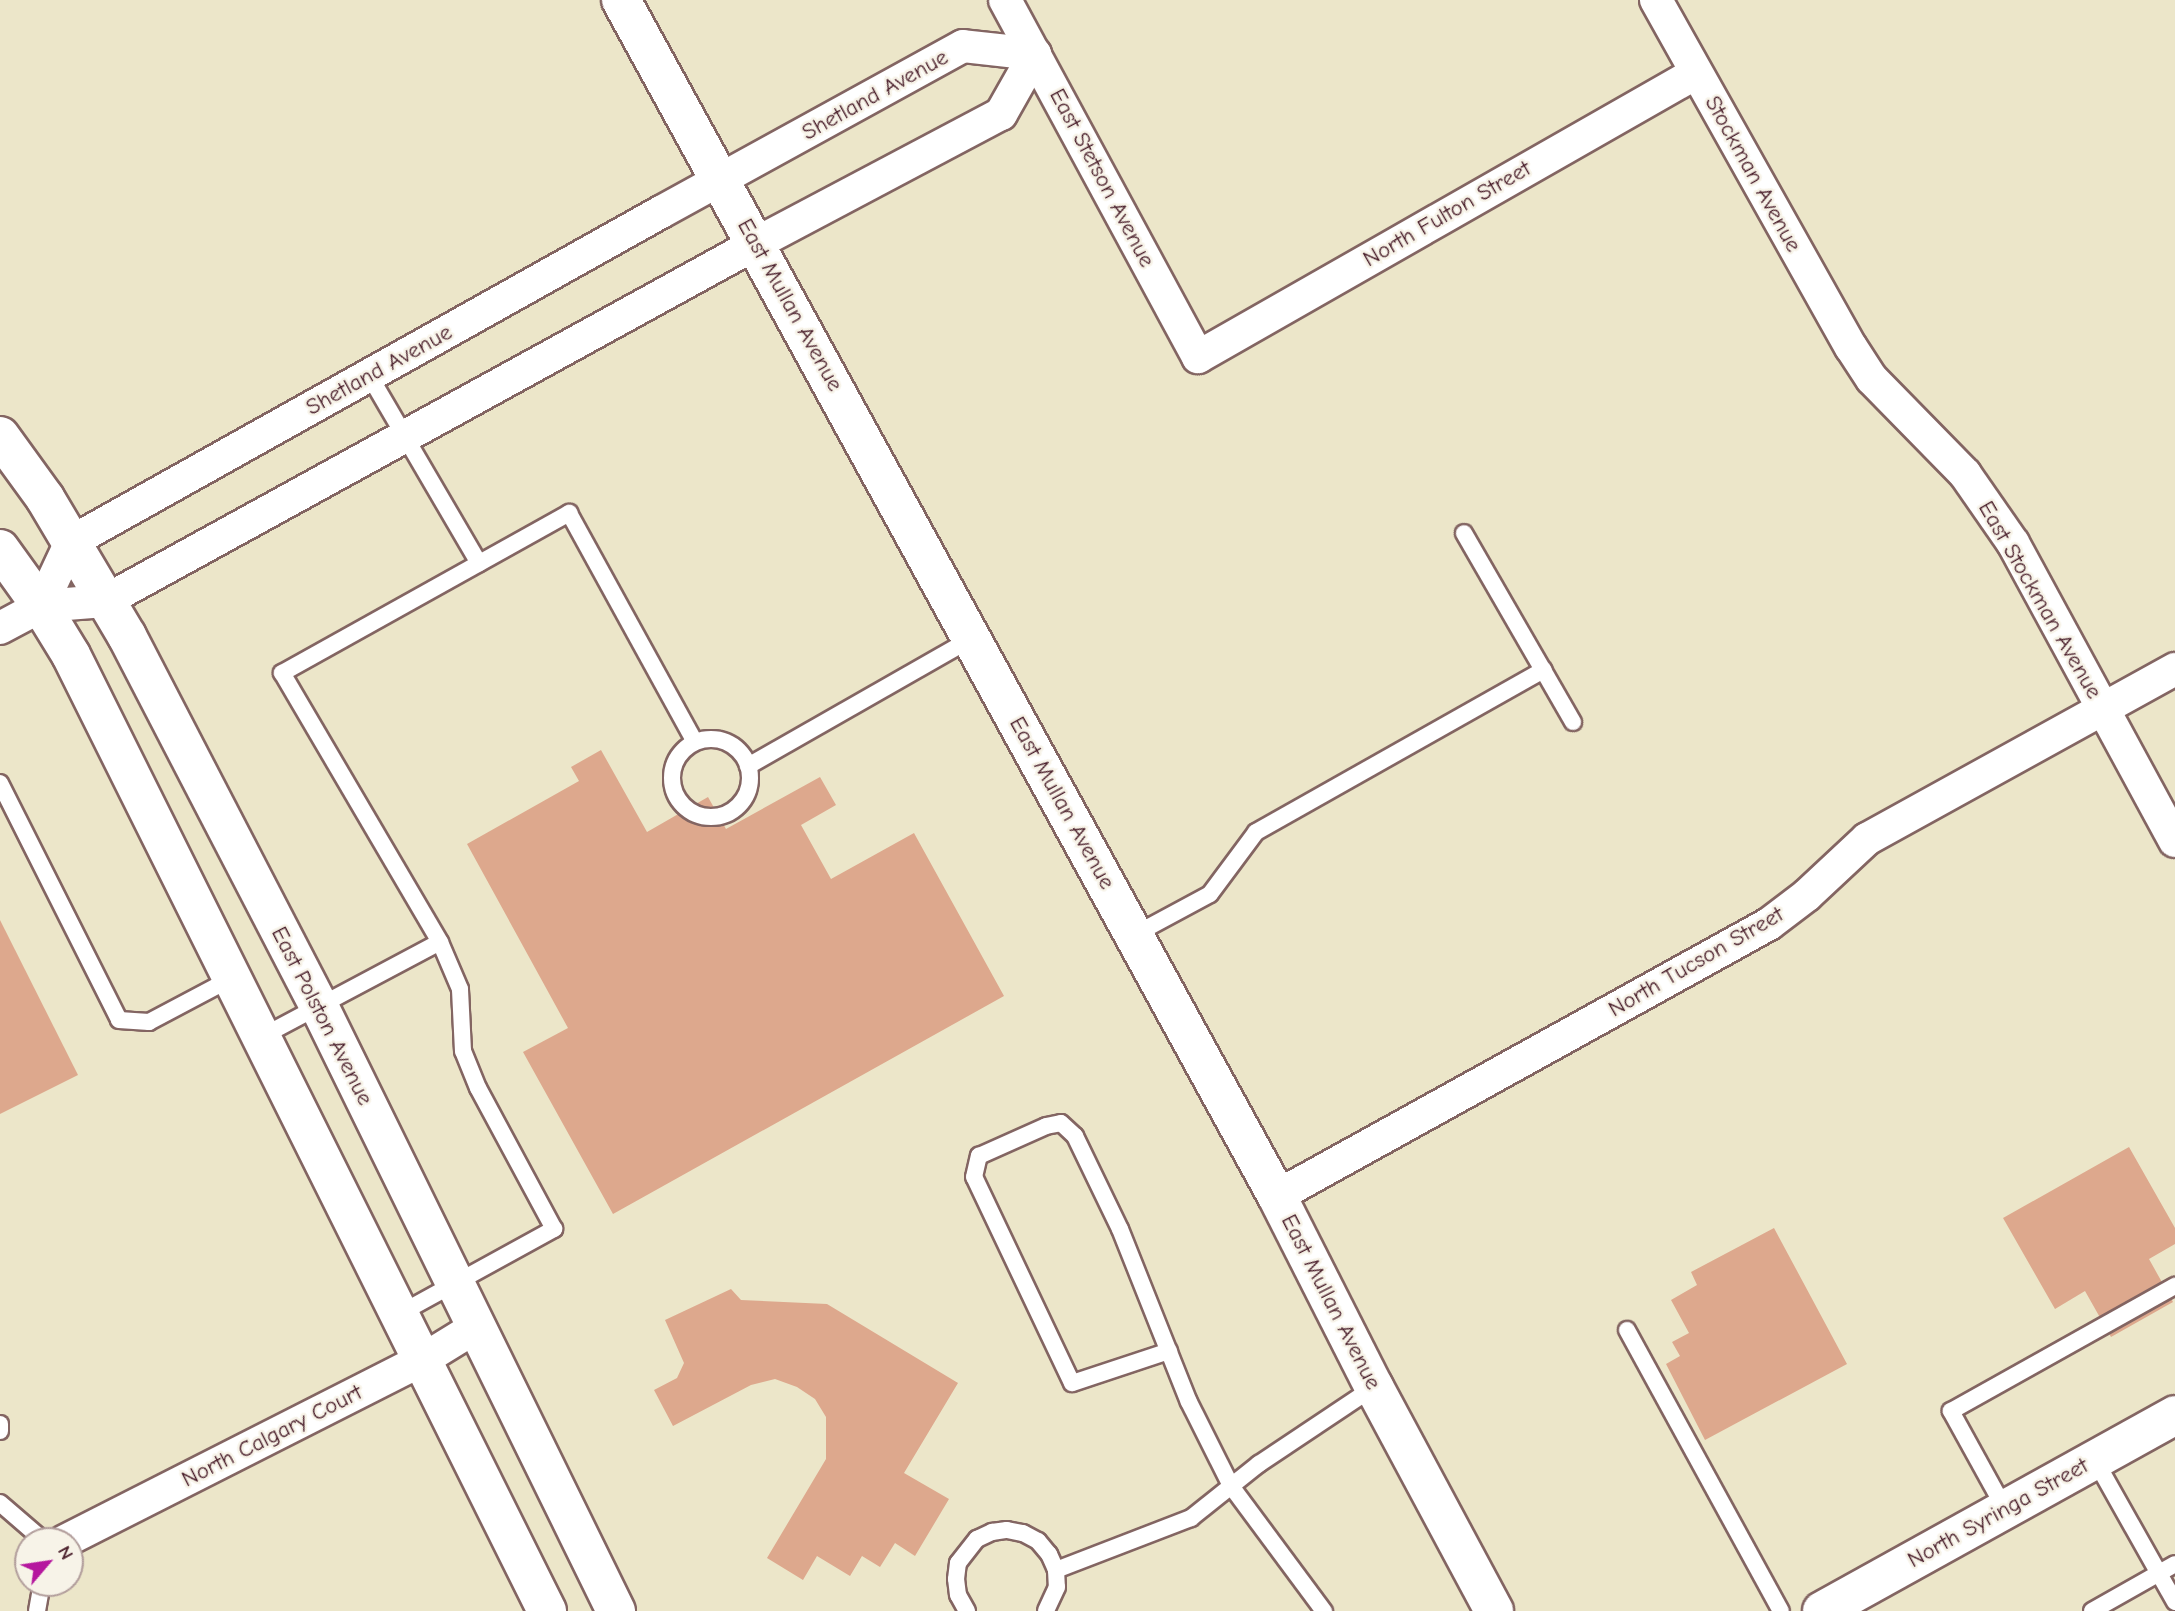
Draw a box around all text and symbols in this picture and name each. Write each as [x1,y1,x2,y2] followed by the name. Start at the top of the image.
[797,44,953,146] street label: Shetland Avenue
[1043,84,1161,272] street label: East Stetson Avenue
[1699,91,1807,257] street label: Stockman Avenue
[1358,155,1536,273] street label: North Fulton Street
[731,214,849,396] street label: East Mullan Avenue
[301,319,457,421] street label: Shetland Avenue
[1972,496,2108,704] street label: East Stockman Avenue
[1003,712,1121,894] street label: East Mullan Avenue
[1604,901,1788,1023] street label: North Tucson Street
[265,922,379,1110] street label: East Polston Avenue
[1275,1210,1387,1394] street label: East Mullan Avenue
[177,1379,367,1493] street label: North Calgary Court
[1903,1452,2093,1574] street label: North Syringa Street
[14,1527,84,1597] north arrow
[53,1542,78,1564] text: N

